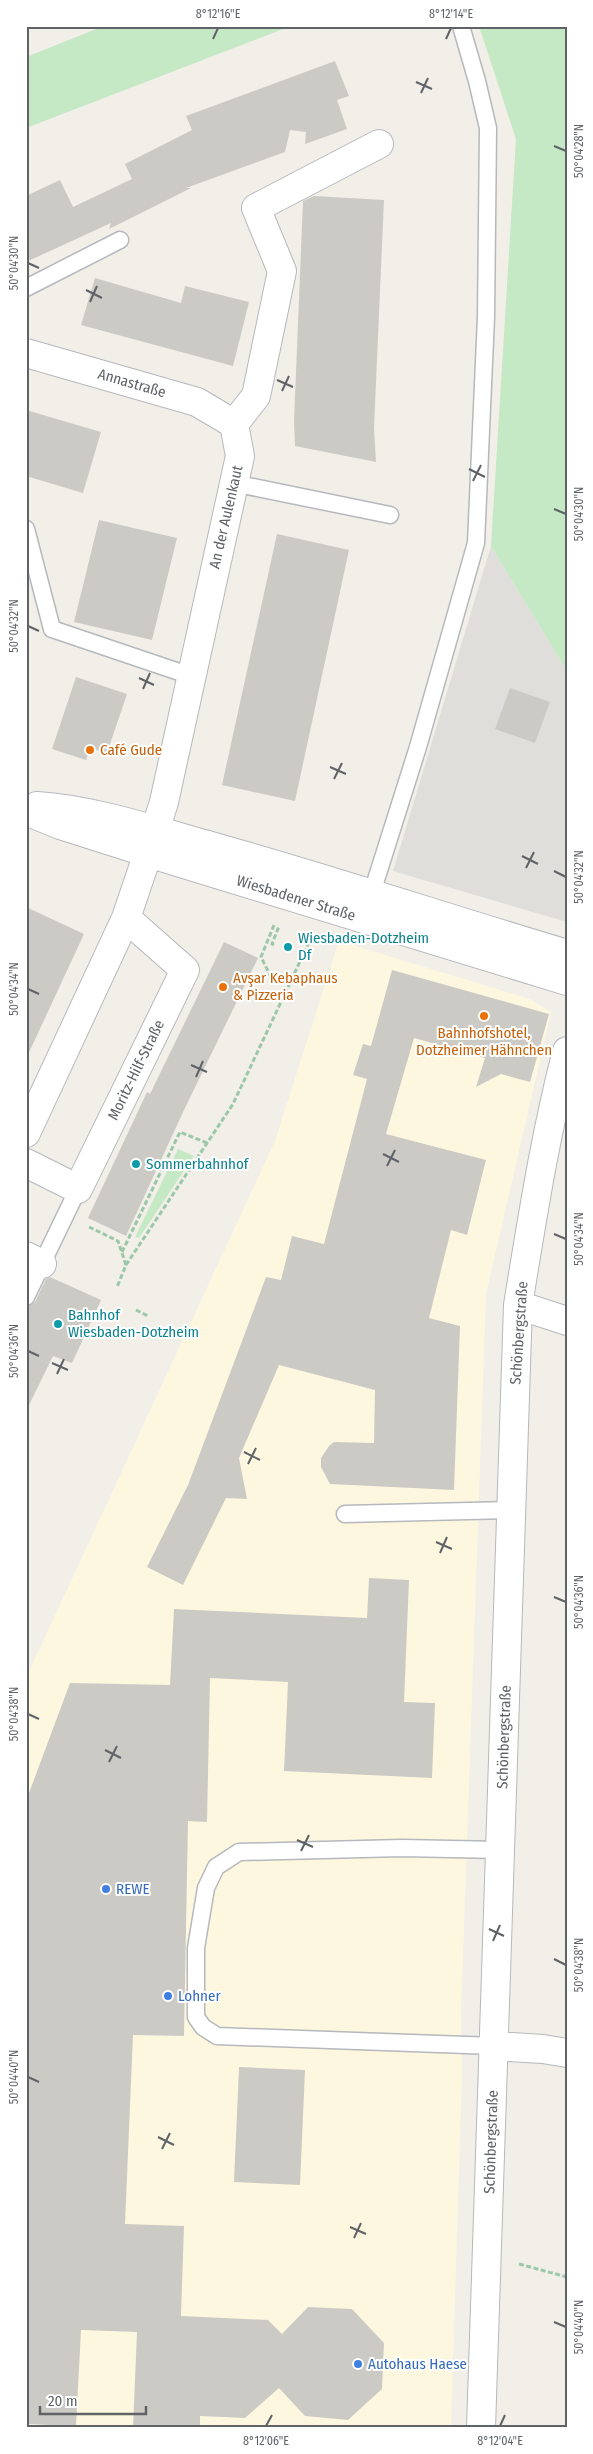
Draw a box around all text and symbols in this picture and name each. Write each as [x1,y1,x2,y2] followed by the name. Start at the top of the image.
[196,7,241,21] text: 8°12'16"E
[429,7,473,21] text: 8°12'14"E
[572,124,586,178] text: 50°04'28"N
[7,236,21,290] text: 50°04'30"N
[96,365,168,401] street label: Annastraße
[205,464,247,570] street label: An der Aulenkaut
[572,487,586,541] text: 50°04'30"N
[7,599,21,653] text: 50°04'32"N
[100,741,162,759] place label: Café Gude
[84,744,96,756] marker: Café Gude
[572,850,586,904] text: 50°04'32"N
[234,871,358,925] street label: Wiesbadener Straße
[298,929,429,964] place label: Wiesbaden-Dotzheim Df
[282,941,294,953] marker: Wiesbaden-Dotzheim Df
[7,962,21,1016] text: 50°04'34"N
[233,969,338,1004] place label: Avşar Kebaphaus & Pizzeria
[217,981,229,993] marker: Avşar Kebaphaus & Pizzeria
[478,1010,490,1022] marker: Bahnhofshotel, Dotzheimer Hähnchen
[104,1017,168,1123] street label: Moritz-Hilf-Straße
[416,1024,552,1059] place label: Bahnhofshotel, Dotzheimer Hähnchen
[146,1155,250,1173] place label: Sommerbahnhof
[130,1158,142,1170] marker: Sommerbahnhof
[572,1212,586,1266] text: 50°04'34"N
[506,1281,532,1385] street label: Schönbergstraße
[68,1306,199,1341] place label: Bahnhof Wiesbaden-Dotzheim
[52,1318,64,1330] marker: Bahnhof Wiesbaden-Dotzheim
[7,1324,21,1378] text: 50°04'36"N
[572,1575,586,1629] text: 50°04'36"N
[493,1685,515,1789] street label: Schönbergstraße
[7,1687,21,1741] text: 50°04'38"N
[116,1880,149,1898] place label: REWE
[100,1883,112,1895] marker: REWE
[572,1938,586,1992] text: 50°04'38"N
[178,1987,221,2005] place label: Lohner
[162,1990,174,2002] marker: Lohner
[7,2050,21,2104] text: 50°04'40"N
[480,2090,502,2194] street label: Schönbergstraße
[572,2300,586,2354] text: 50°04'40"N
[368,2355,467,2373] place label: Autohaus Haese
[352,2358,364,2370] marker: Autohaus Haese
[40,2384,146,2416] scale bar
[48,2392,78,2410] text: 20 m
[243,2434,289,2448] text: 8°12'06"E
[477,2434,523,2448] text: 8°12'04"E

